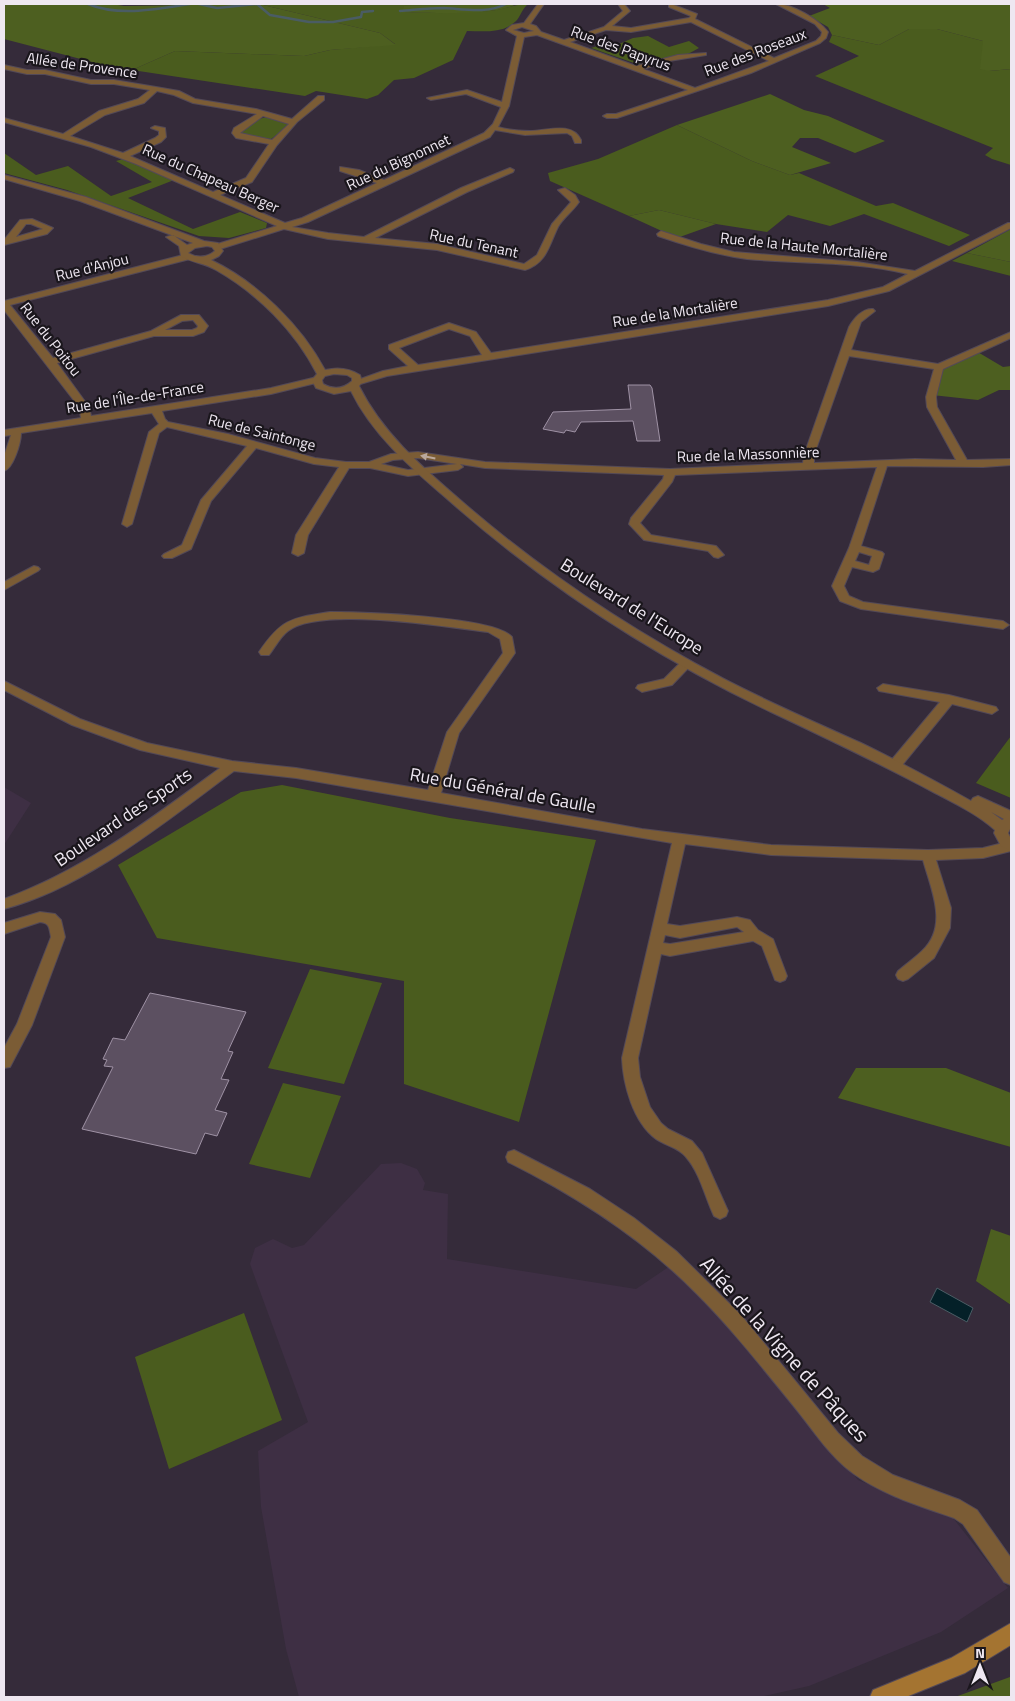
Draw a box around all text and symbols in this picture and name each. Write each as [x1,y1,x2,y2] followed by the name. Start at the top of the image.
[568,19,674,77] street label: Rue des Papyrus
[701,22,810,82] street label: Rue des Roseaux
[25,46,139,84] street label: Allée de Provence
[342,128,454,196] street label: Rue du Bignonnet
[139,137,283,219] street label: Rue du Chapeau Berger
[428,222,521,264] street label: Rue du Tenant
[719,226,889,266] street label: Rue de la Haute Mortalière
[53,247,131,287] street label: Rue d'Anjou
[611,291,739,333] street label: Rue de la Mortalière
[15,297,87,381] street label: Rue du Poitou
[64,375,206,419] street label: Rue de l'Île-de-France
[206,407,318,457] street label: Rue de Saintonge
[676,440,820,468] street label: Rue de la Massonnière
[419,452,435,460] one-way arrow
[555,551,709,661] street label: Boulevard de l'Europe
[408,760,598,820] street label: Rue du Général de Gaulle
[49,761,197,873] street label: Boulevard des Sports
[693,1249,877,1449] street label: Allée de la Vigne de Pâques
[955,1641,1005,1691] north arrow
[975,1642,985,1663] text: N

